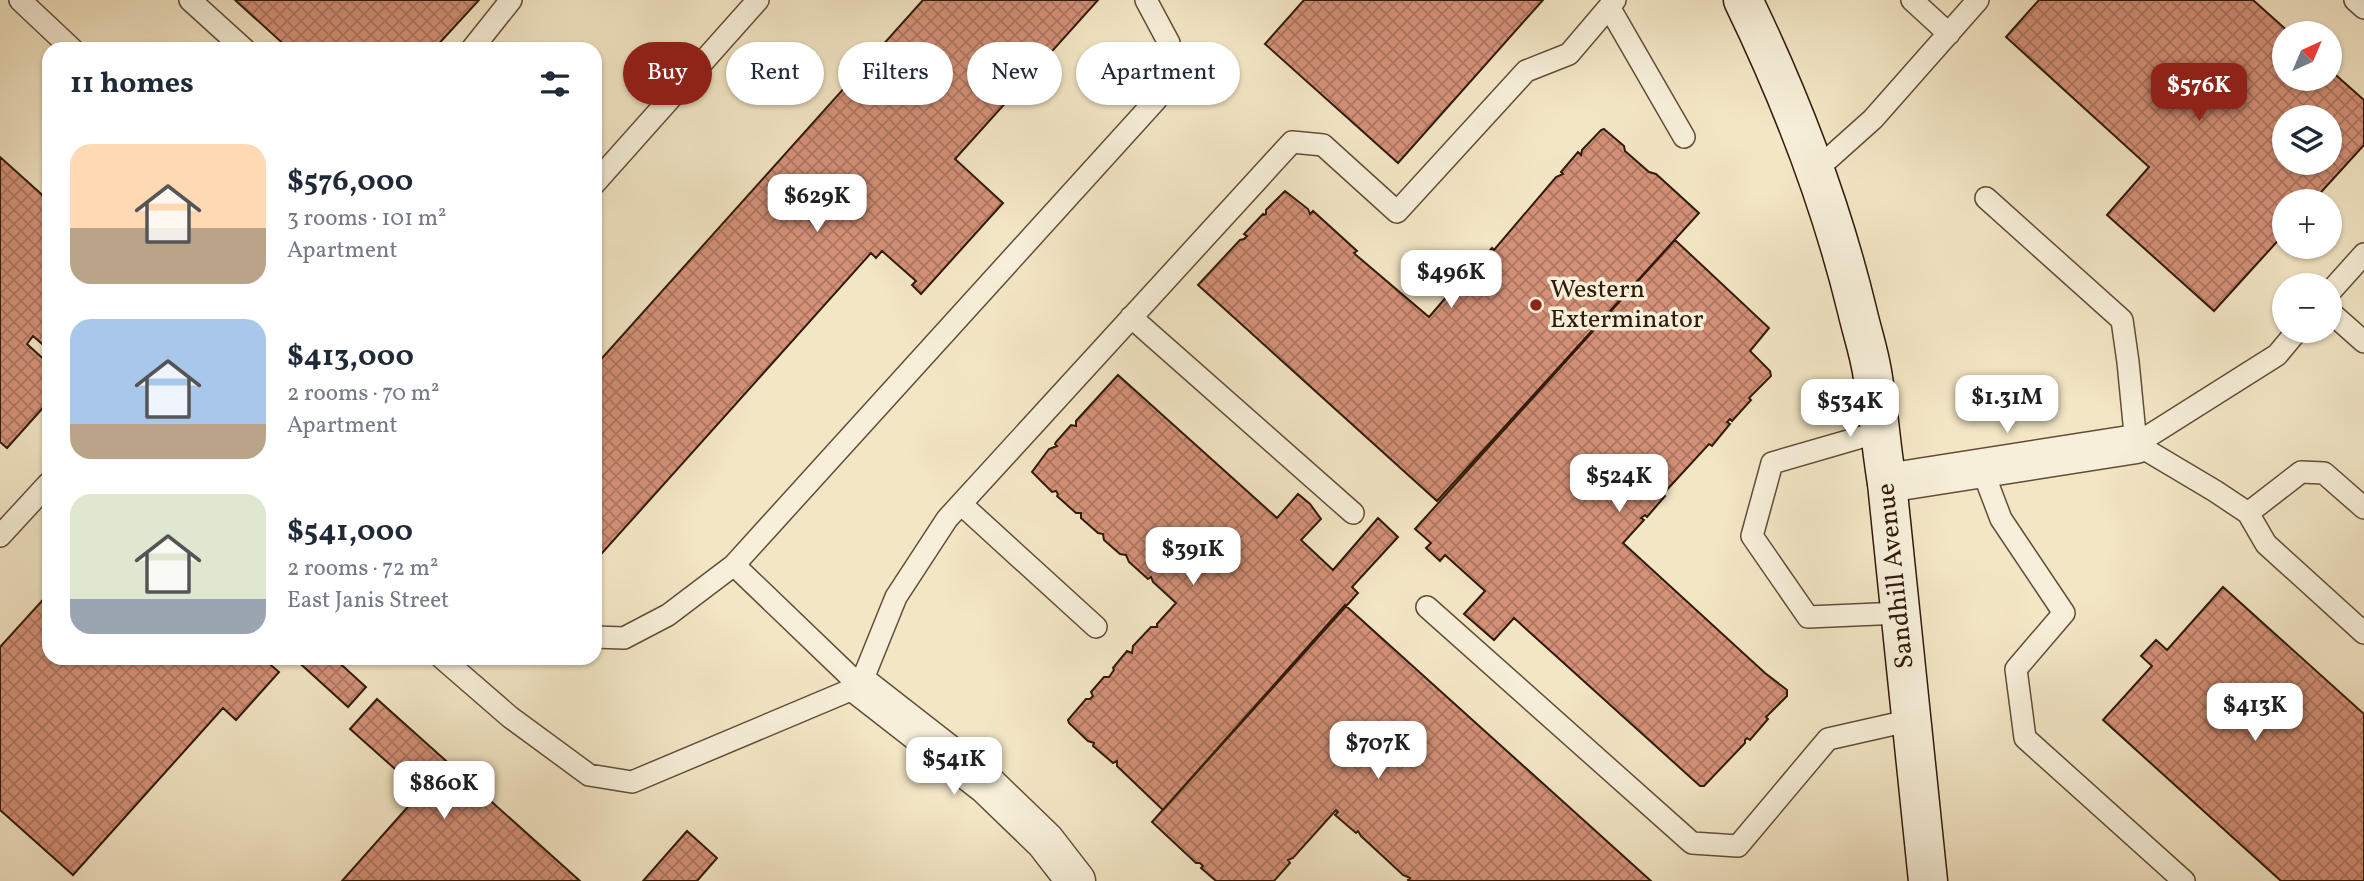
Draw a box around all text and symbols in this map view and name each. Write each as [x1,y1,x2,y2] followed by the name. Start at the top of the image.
[2272,21,2342,91] north arrow
[2272,21,2342,343] map controls
[623,42,712,105] chip: Buy
[726,42,824,105] chip: Rent
[838,42,953,105] chip: Filters
[967,42,1062,105] chip: New
[1076,42,1240,105] chip: Apartment
[70,63,194,105] text: 11 homes
[2150,64,2248,123] pin: $576K
[536,65,574,103] icon: filters
[2167,70,2231,102] text: $576K
[2272,105,2342,175] button: layers
[287,161,413,203] text: $576,000
[126,172,210,256] icon: home
[768,174,866,234] pin: $629K
[784,181,850,213] text: $629K
[2272,189,2342,259] button: +
[287,203,447,235] text: 3 rooms · 101 m²
[287,235,398,267] text: Apartment
[1402,250,1500,310] pin: $496K
[1417,257,1485,289] text: $496K
[1550,272,1704,338] place label: Western Exterminator
[2272,273,2342,343] button: −
[1528,297,1544,313] marker: Western Exterminator
[287,336,414,378] text: $413,000
[126,347,210,431] icon: home
[1950,376,2064,435] pin: $1.31M
[287,378,440,410] text: 2 rooms · 70 m²
[1801,380,1899,439] pin: $534K
[1971,382,2043,414] text: $1.31M
[1817,386,1883,418] text: $534K
[287,410,398,442] text: Apartment
[1570,454,1668,514] pin: $524K
[1586,461,1652,493] text: $524K
[1868,481,1924,671] street label: Sandhill Avenue
[287,511,413,553] text: $541,000
[126,522,210,606] icon: home
[1144,528,1242,587] pin: $391K
[1162,534,1224,566] text: $391K
[287,553,438,585] text: 2 rooms · 72 m²
[287,585,449,617] text: East Janis Street
[2206,684,2304,743] pin: $413K
[2223,690,2287,722] text: $413K
[1329,722,1427,781] pin: $707K
[1346,728,1410,760] text: $707K
[905,738,1003,797] pin: $541K
[922,744,986,776] text: $541K
[395,762,493,821] pin: $860K
[410,768,478,800] text: $860K

